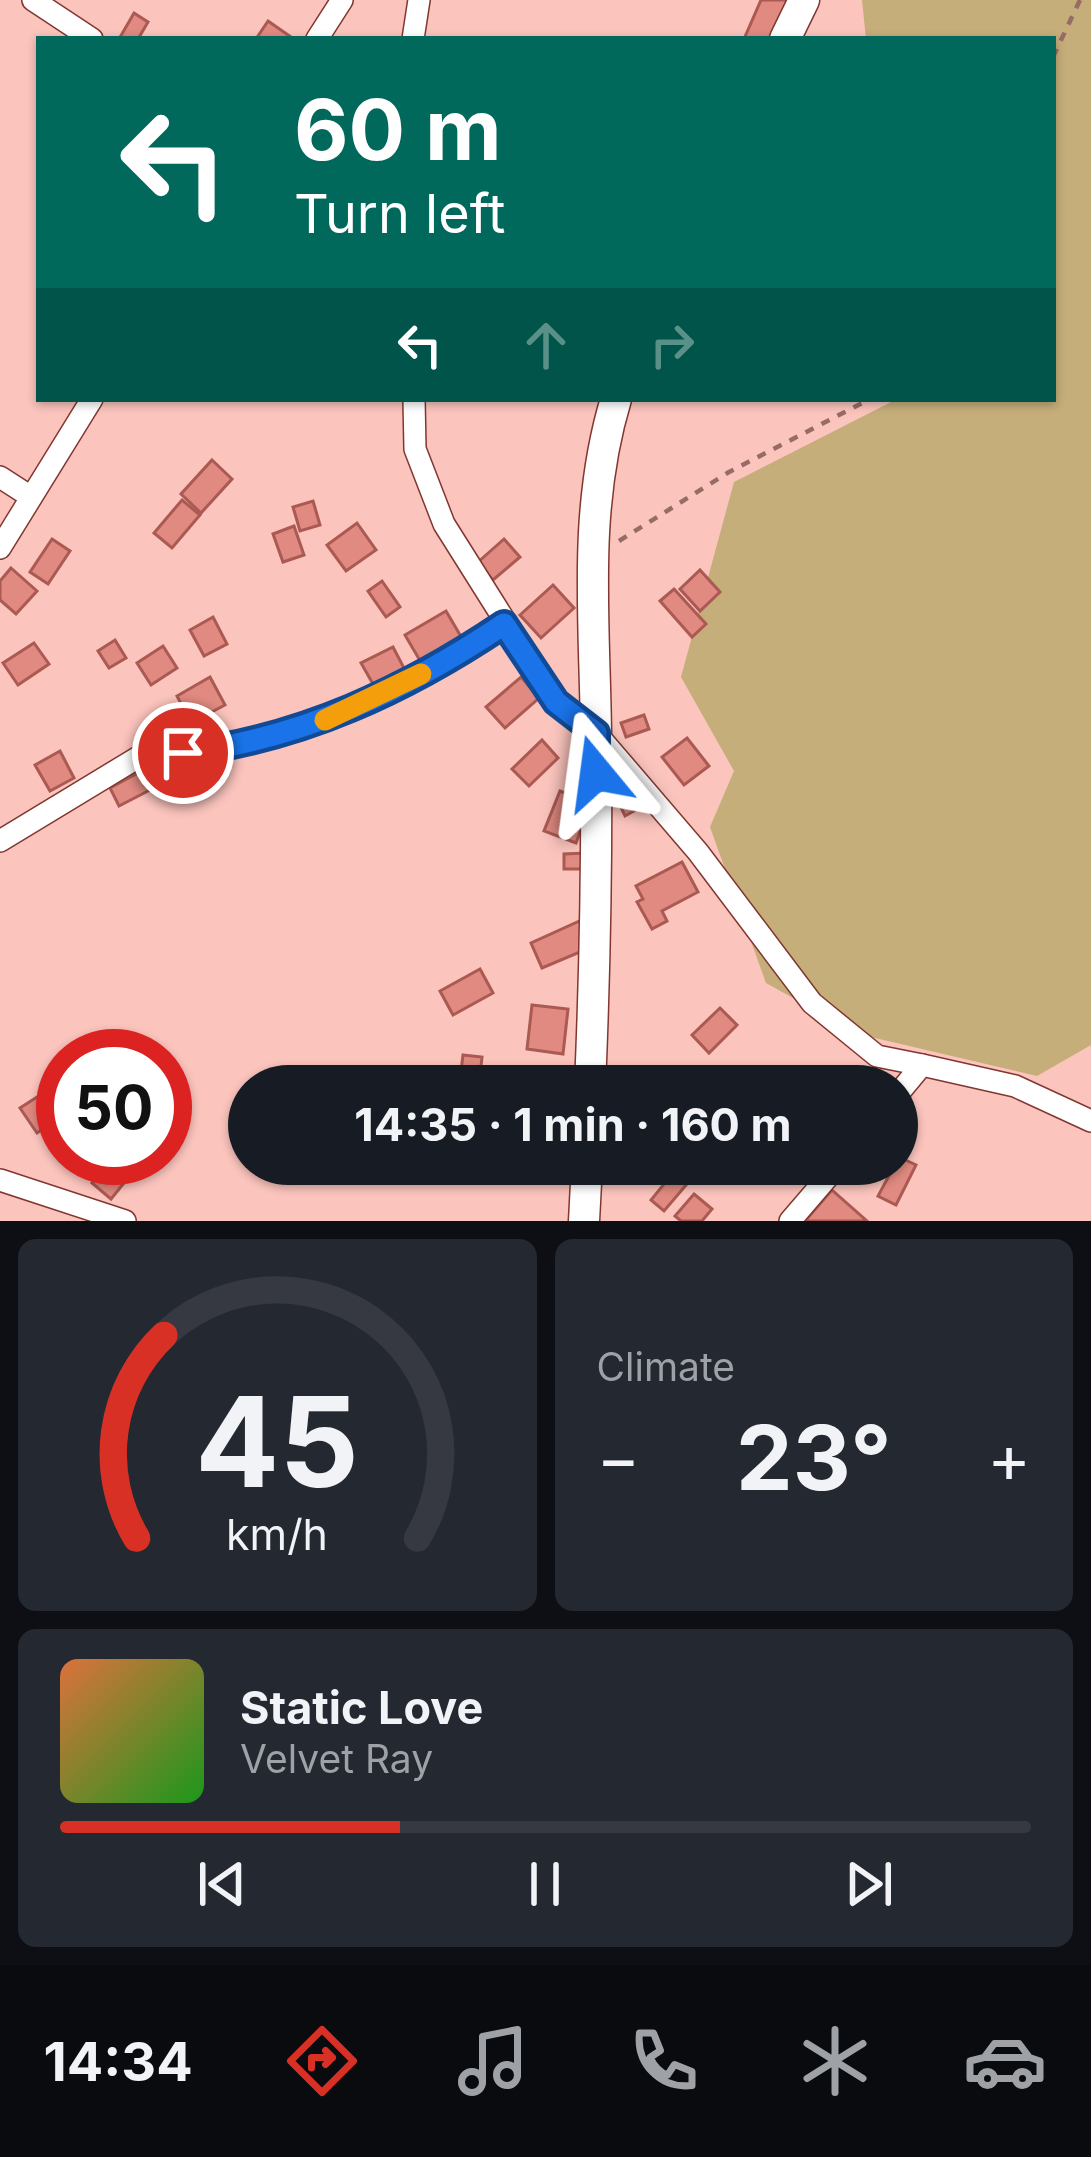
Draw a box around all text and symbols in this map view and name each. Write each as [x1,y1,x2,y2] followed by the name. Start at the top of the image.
[294,79,502,180] text: 60 m
[96,84,252,240] icon: left
[294,181,505,246] text: Turn left
[387,312,453,378] icon: left
[513,312,579,378] icon: ahead
[639,312,705,378] icon: right
[132,702,234,804] pin
[533,710,659,836] position arrow
[150,720,216,786] icon: arrive
[36,1029,192,1185] speed limit sign: 50
[354,1097,792,1152] text: 14:35 · 1 min · 160 m
[597,1343,735,1390] text: Climate
[195,1366,359,1517] text: 45
[736,1403,892,1512] text: 23°
[597,1418,640,1498] text: −
[987,1418,1031,1498] text: +
[226,1508,328,1560] text: km/h
[240,1680,483,1735] text: Static Love
[240,1735,433,1782] text: Velvet Ray
[189,1851,255,1917] icon: previous
[512,1851,578,1917] icon: pause
[836,1851,902,1917] icon: next
[280,2019,364,2103] icon: directions
[451,2019,535,2103] icon: music
[622,2019,706,2103] icon: phone
[793,2019,877,2103] icon: climate
[963,2019,1047,2103] icon: car
[43,2029,193,2094] text: 14:34

